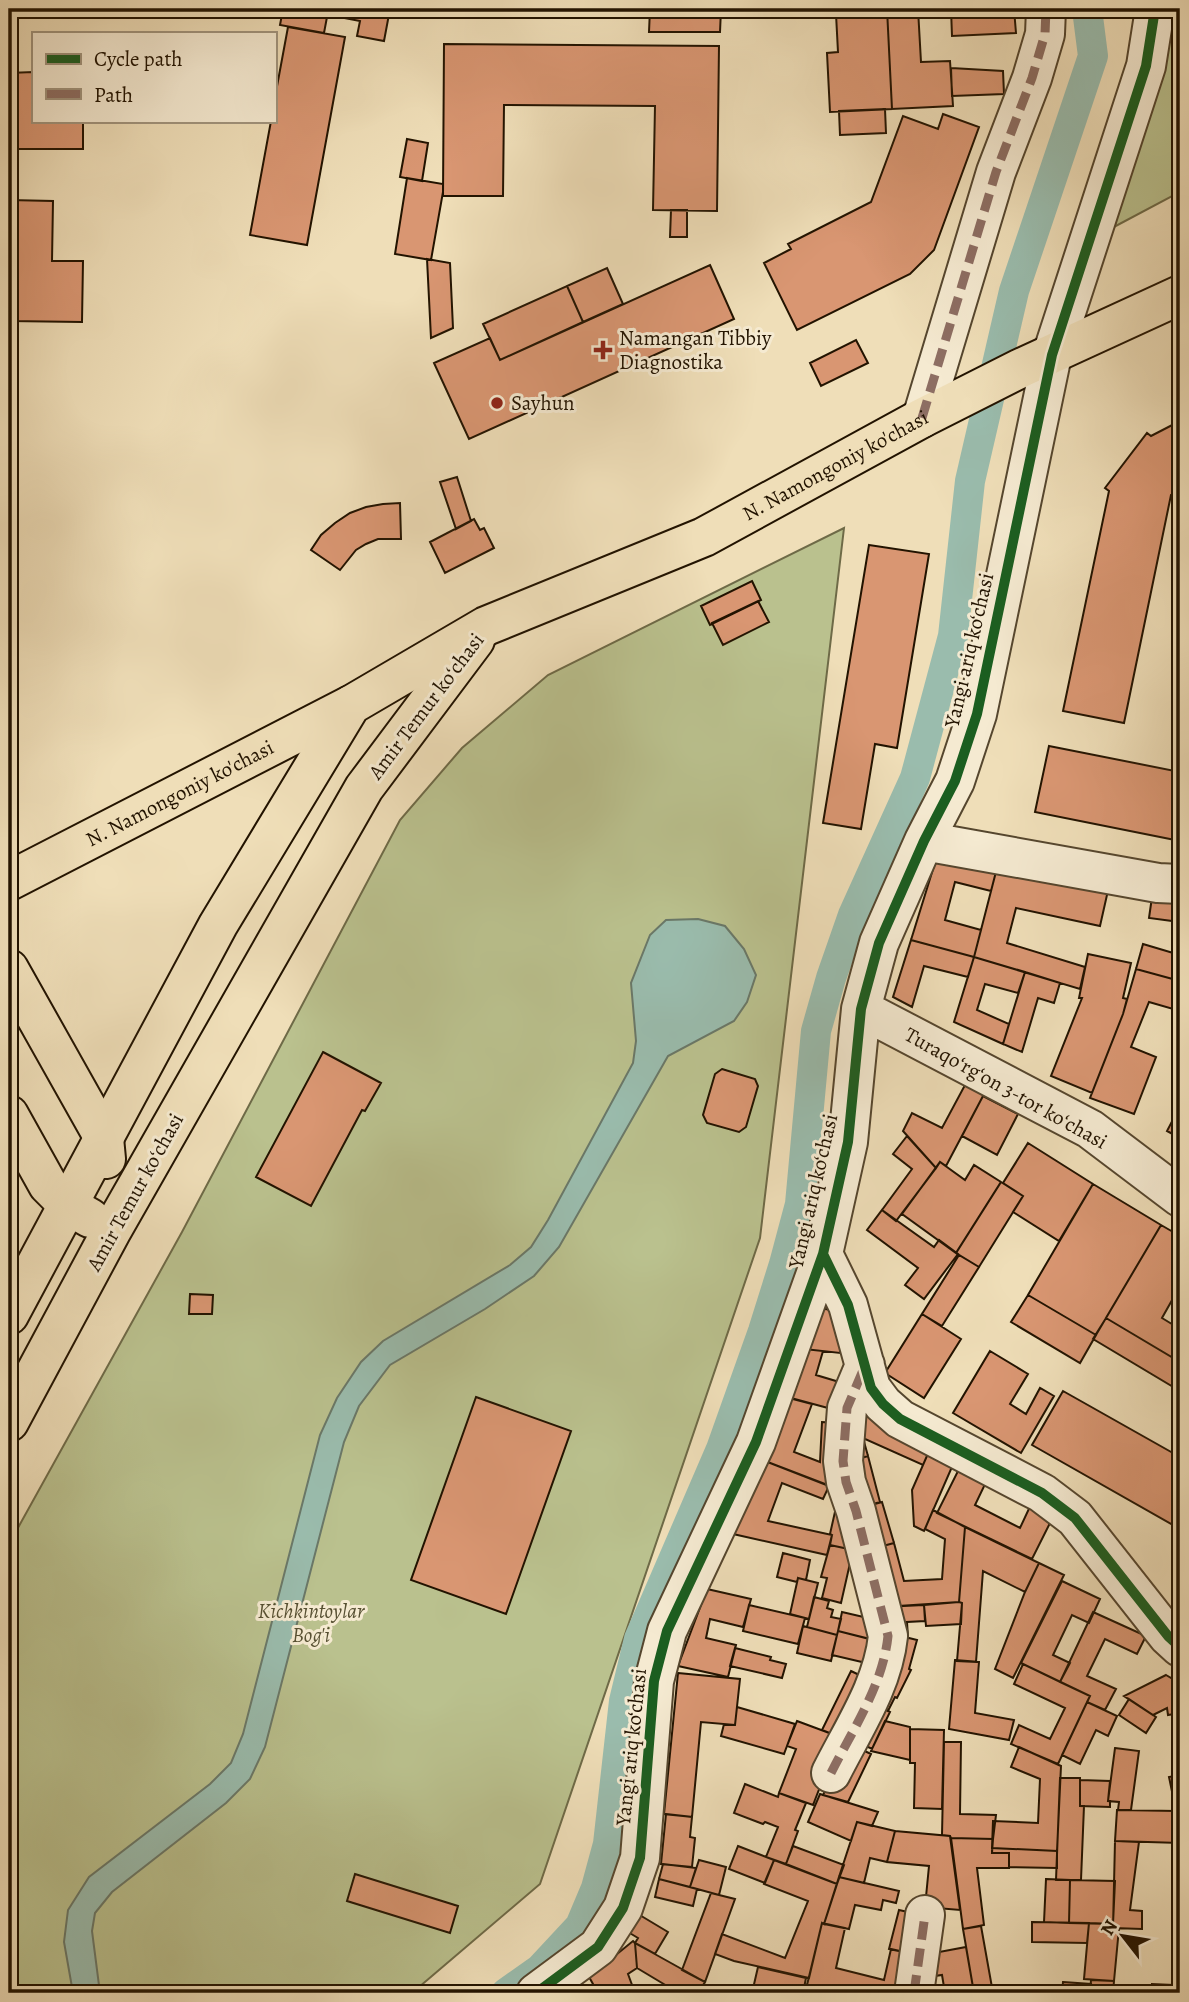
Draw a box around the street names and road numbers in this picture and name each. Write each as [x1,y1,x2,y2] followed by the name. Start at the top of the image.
[737,403,933,527] street label: N. Namongoniy ko'chasi
[937,570,1000,731] street label: Yangi ariq ko‘chasi
[361,627,490,786] street label: Amir Temur koʻchasi
[81,733,279,853] street label: N. Namongoniy ko'chasi
[900,1021,1113,1156] street label: Turaqoʻrgʻon 3-tor koʻchasi
[79,1108,190,1277] street label: Amir Temur koʻchasi
[781,1111,844,1272] street label: Yangi ariq ko‘chasi
[609,1667,653,1828] street label: Yangi ariq ko‘chasi

